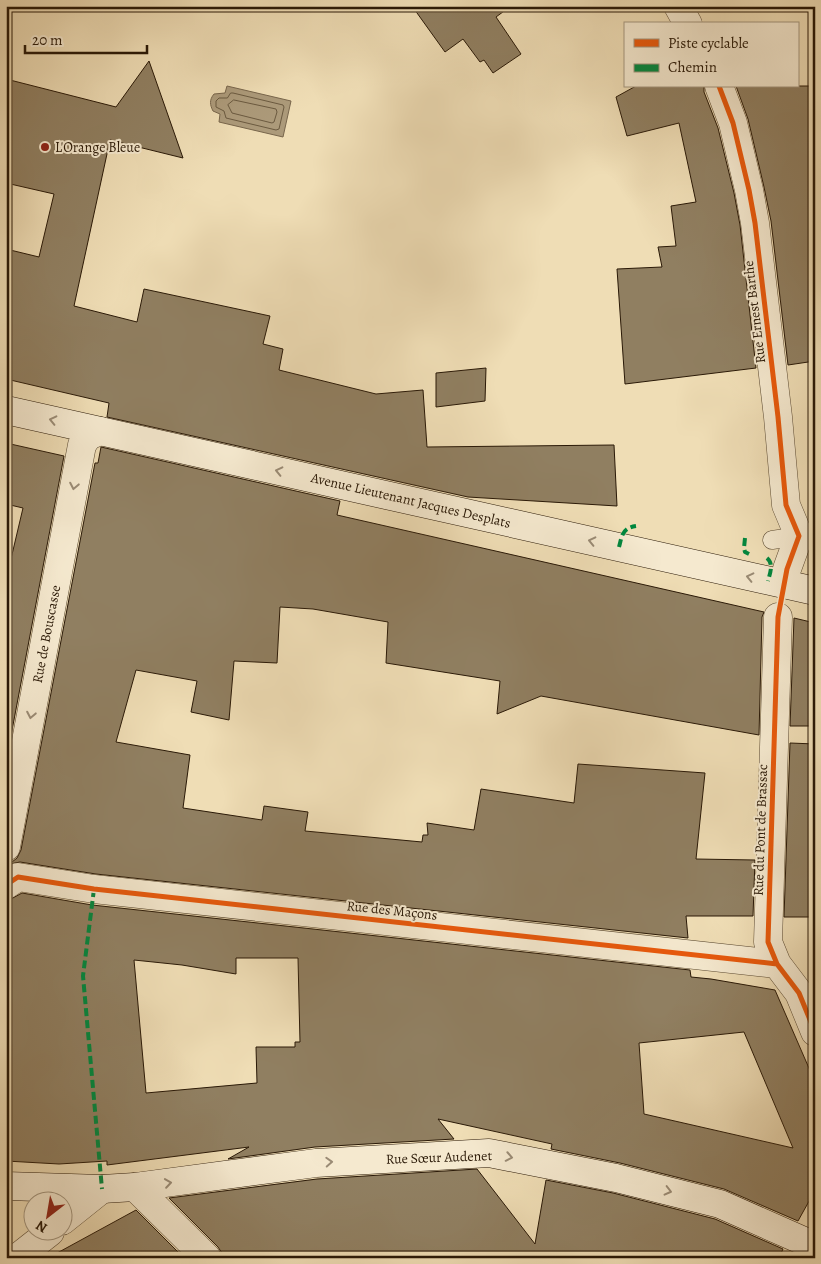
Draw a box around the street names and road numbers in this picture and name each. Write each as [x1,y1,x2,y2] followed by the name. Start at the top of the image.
[739,259,770,364] street label: Rue Ernest Barthe
[308,468,513,533] street label: Avenue Lieutenant Jacques Desplats
[28,583,65,685] street label: Rue de Bouscasse
[749,764,772,896] street label: Rue du Pont de Brassac
[346,896,438,925] street label: Rue des Maçons
[386,1146,493,1169] street label: Rue Sœur Audenet

